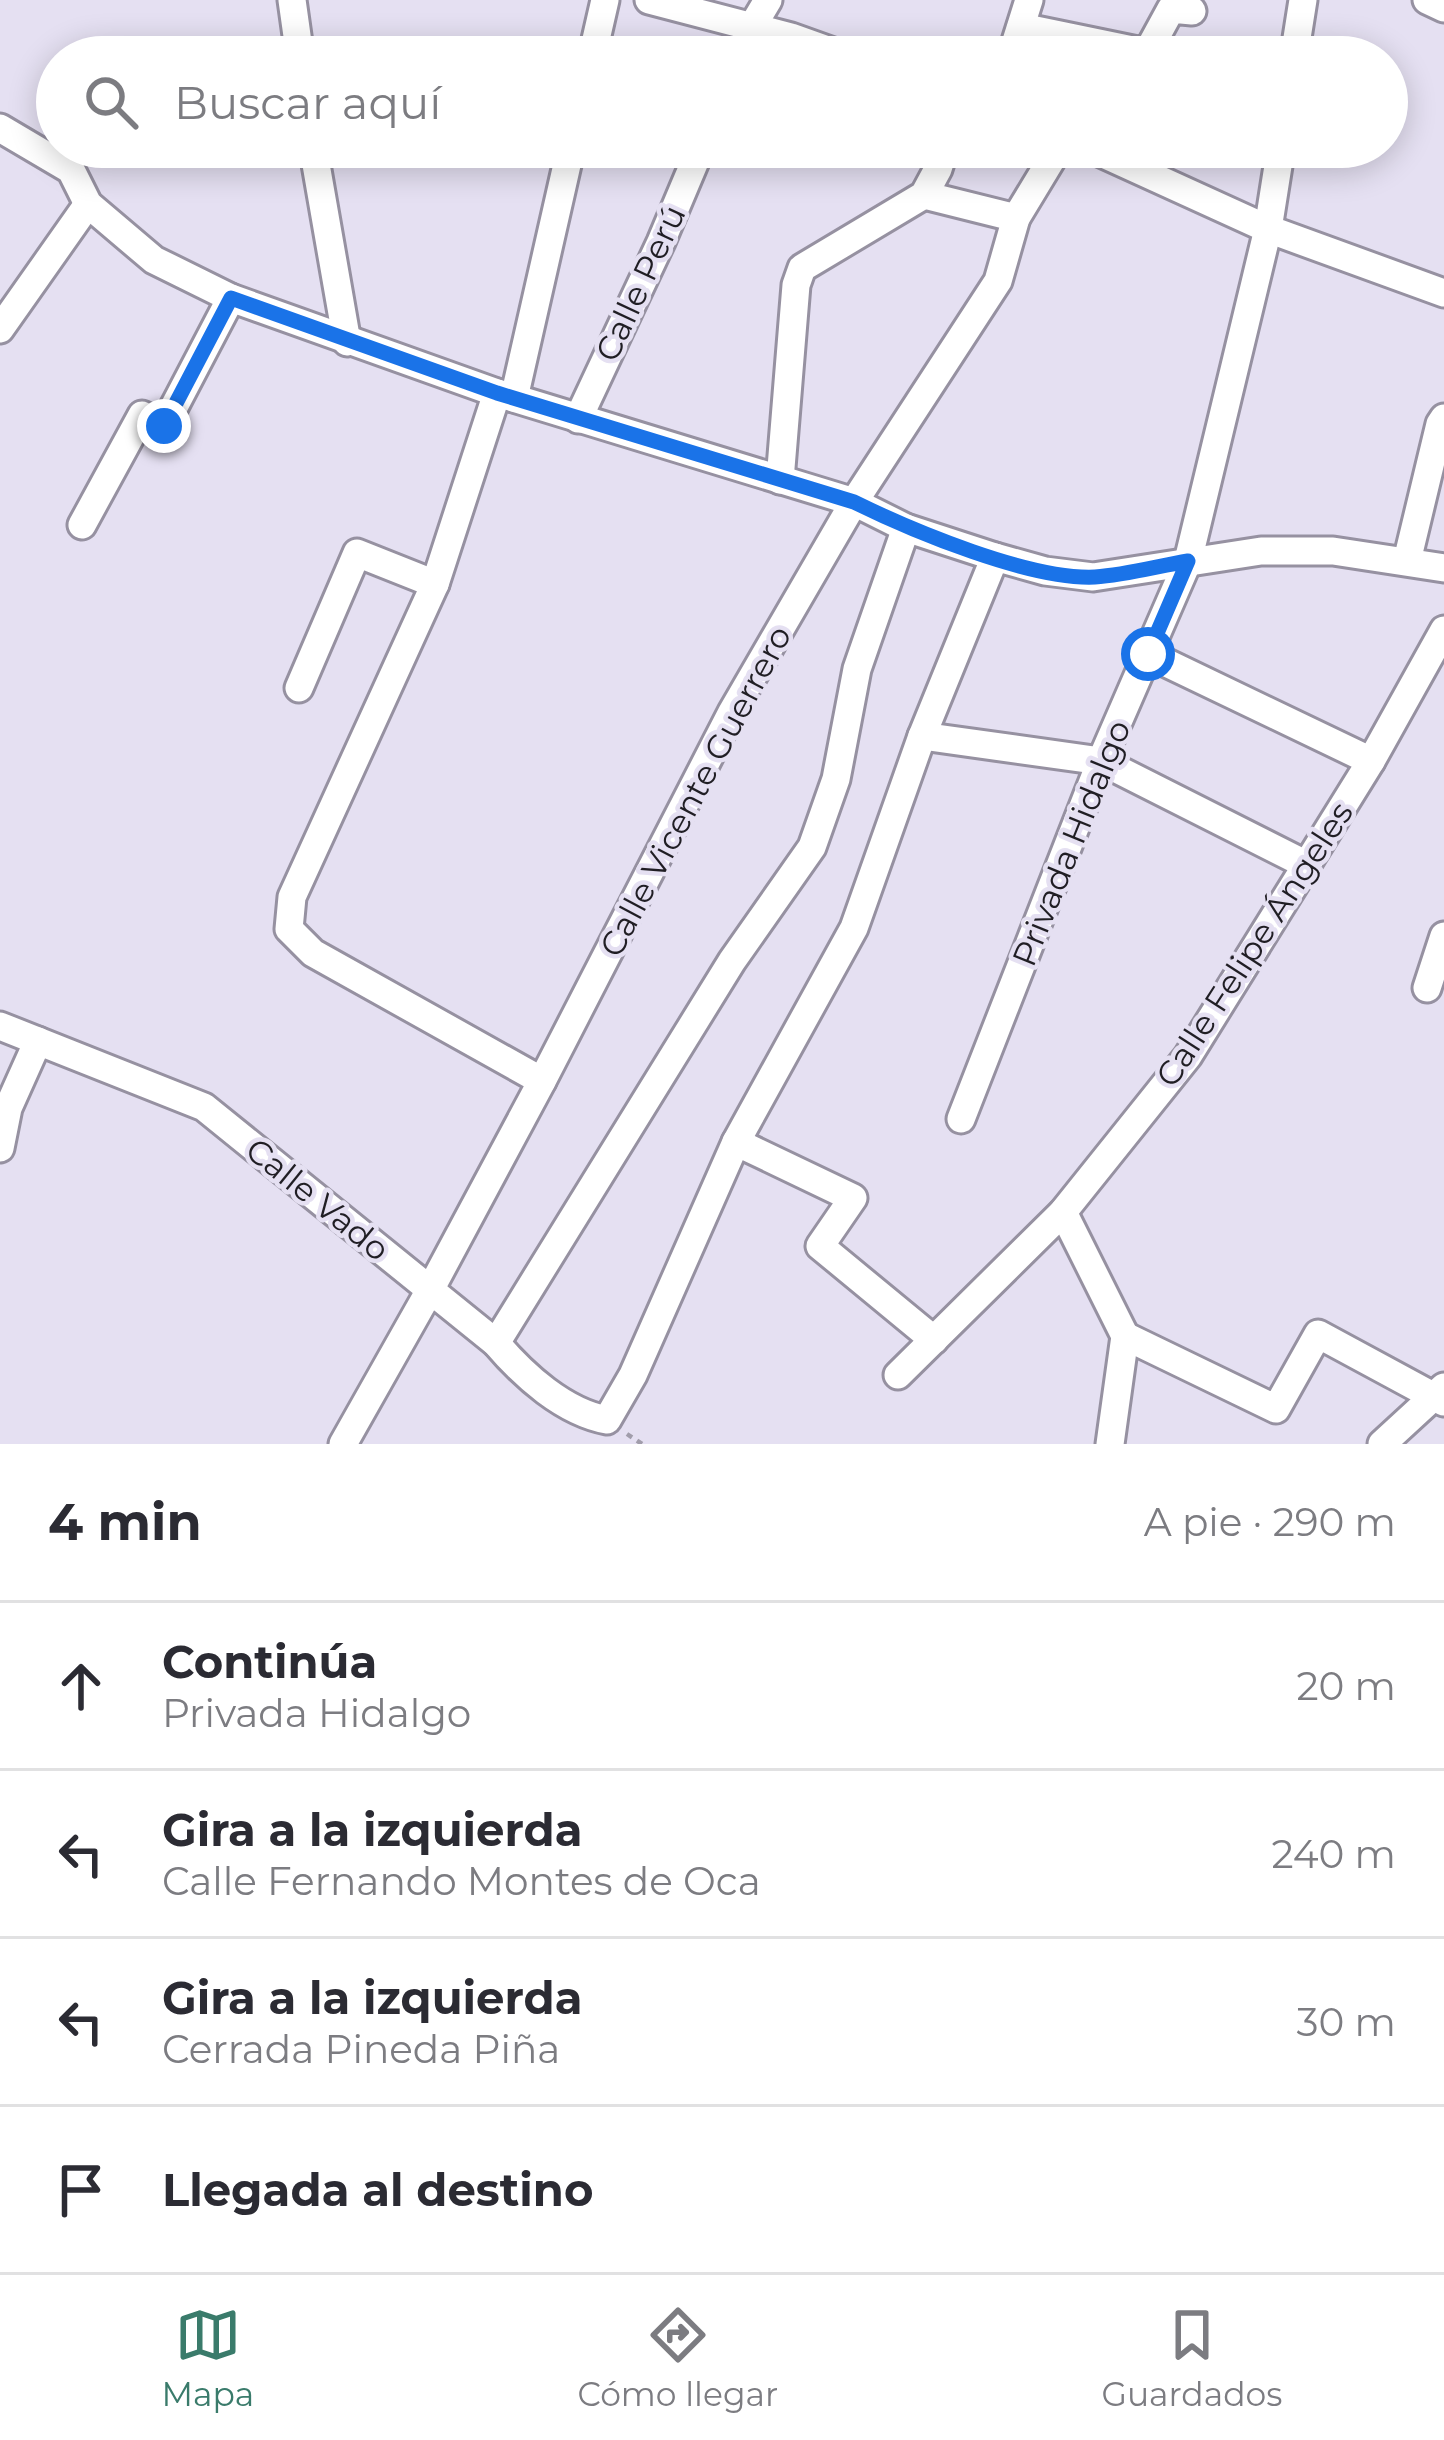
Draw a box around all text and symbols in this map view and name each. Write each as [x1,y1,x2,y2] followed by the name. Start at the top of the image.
[36,36,1408,168] search box
[78,69,144,135] icon: search
[174,75,441,130] text: Buscar aquí
[586,199,694,367] street label: Calle Perú
[137,399,191,453] route end
[591,619,799,963] street label: Calle Vicente Guerrero
[1121,627,1175,681] route start
[1003,714,1139,972] street label: Privada Hidalgo
[1147,794,1361,1094] street label: Calle Felipe Ángeles
[238,1129,398,1269] street label: Calle Vado
[48,1491,202,1553] text: 4 min
[1144,1498,1396,1546] text: A pie · 290 m
[162,1634,377,1689] text: Continúa
[48,1653,114,1719] icon: ahead
[1297,1662,1396,1710] text: 20 m
[162,1689,471,1737] text: Privada Hidalgo
[162,1802,582,1857] text: Gira a la izquierda
[48,1821,114,1887] icon: left
[1272,1830,1396,1878] text: 240 m
[162,1857,761,1905] text: Calle Fernando Montes de Oca
[162,1970,582,2025] text: Gira a la izquierda
[48,1989,114,2055] icon: left
[1297,1998,1396,2046] text: 30 m
[162,2025,560,2073] text: Cerrada Pineda Piña
[48,2157,114,2223] icon: arrive
[162,2162,594,2217] text: Llegada al destino
[162,2302,254,2414] tab: Mapa
[578,2302,778,2414] tab: Cómo llegar
[1101,2302,1282,2414] tab: Guardados

